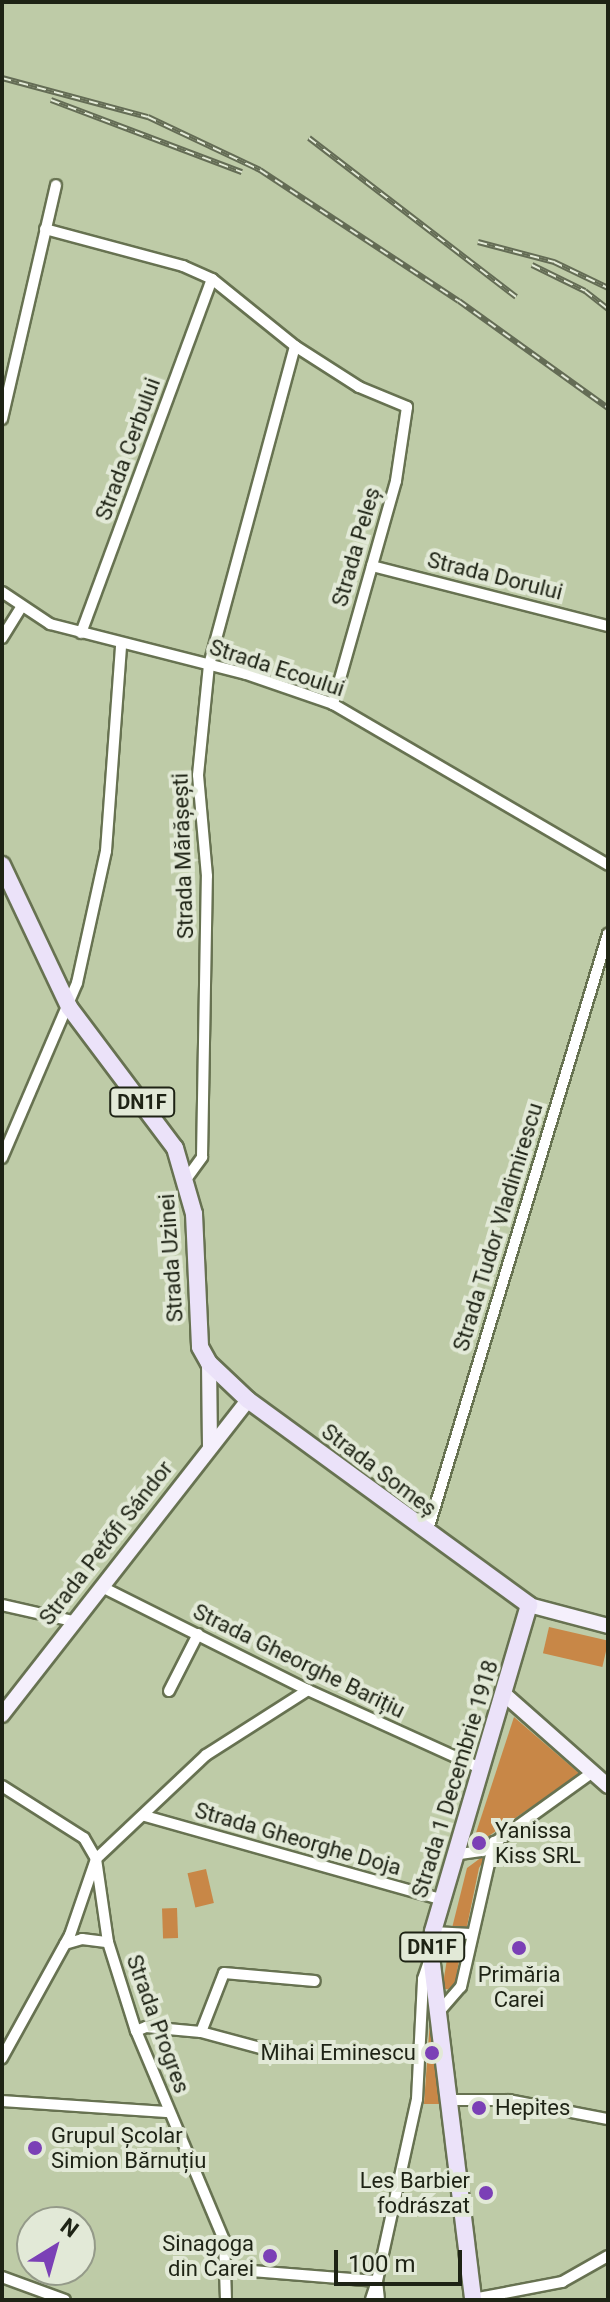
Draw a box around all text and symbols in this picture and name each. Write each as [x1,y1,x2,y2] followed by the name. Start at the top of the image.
[90,374,166,524] street label: Strada Cerbului
[326,484,386,610] street label: Strada Peleș
[425,546,565,606] street label: Strada Dorului
[206,634,348,702] street label: Strada Ecoului
[167,773,199,939] street label: Strada Mărășești
[108,1086,176,1118] road number: DN1F
[448,1099,548,1355] street label: Strada Tudor Vladimirescu
[153,1193,189,1323] street label: Strada Uzinei
[316,1418,442,1522] street label: Strada Someș
[34,1456,178,1630] street label: Strada Petőfi Sándor
[189,1598,409,1724] street label: Strada Gheorghe Barițiu
[406,1657,504,1901] street label: Strada 1 Decembrie 1918
[192,1797,404,1881] street label: Strada Gheorghe Doja
[495,1817,581,1868] place label: Yanissa Kiss SRL
[470,1834,488,1852] marker: Yanissa Kiss SRL
[398,1931,466,1963] road number: DN1F
[510,1939,528,1957] marker: Primăria Carei
[121,1951,195,2097] street label: Strada Progres
[478,1961,560,2012] place label: Primăria Carei
[261,2040,416,2066] place label: Mihai Eminescu
[423,2044,441,2062] marker: Mihai Eminescu
[495,2095,570,2121] place label: Hepites
[470,2099,488,2117] marker: Hepites
[51,2122,206,2174] place label: Grupul Școlar Simion Bărnuțiu
[26,2139,44,2157] marker: Grupul Școlar Simion Bărnuțiu
[360,2167,470,2218] place label: Les Barbier fodrászat
[477,2184,495,2202] marker: Les Barbier fodrászat
[16,2206,96,2286] north arrow
[56,2213,83,2243] text: N
[162,2230,254,2282] place label: Sinagoga din Carei
[338,2234,466,2284] scale bar
[261,2247,279,2265] marker: Sinagoga din Carei
[348,2250,415,2278] text: 100 m

